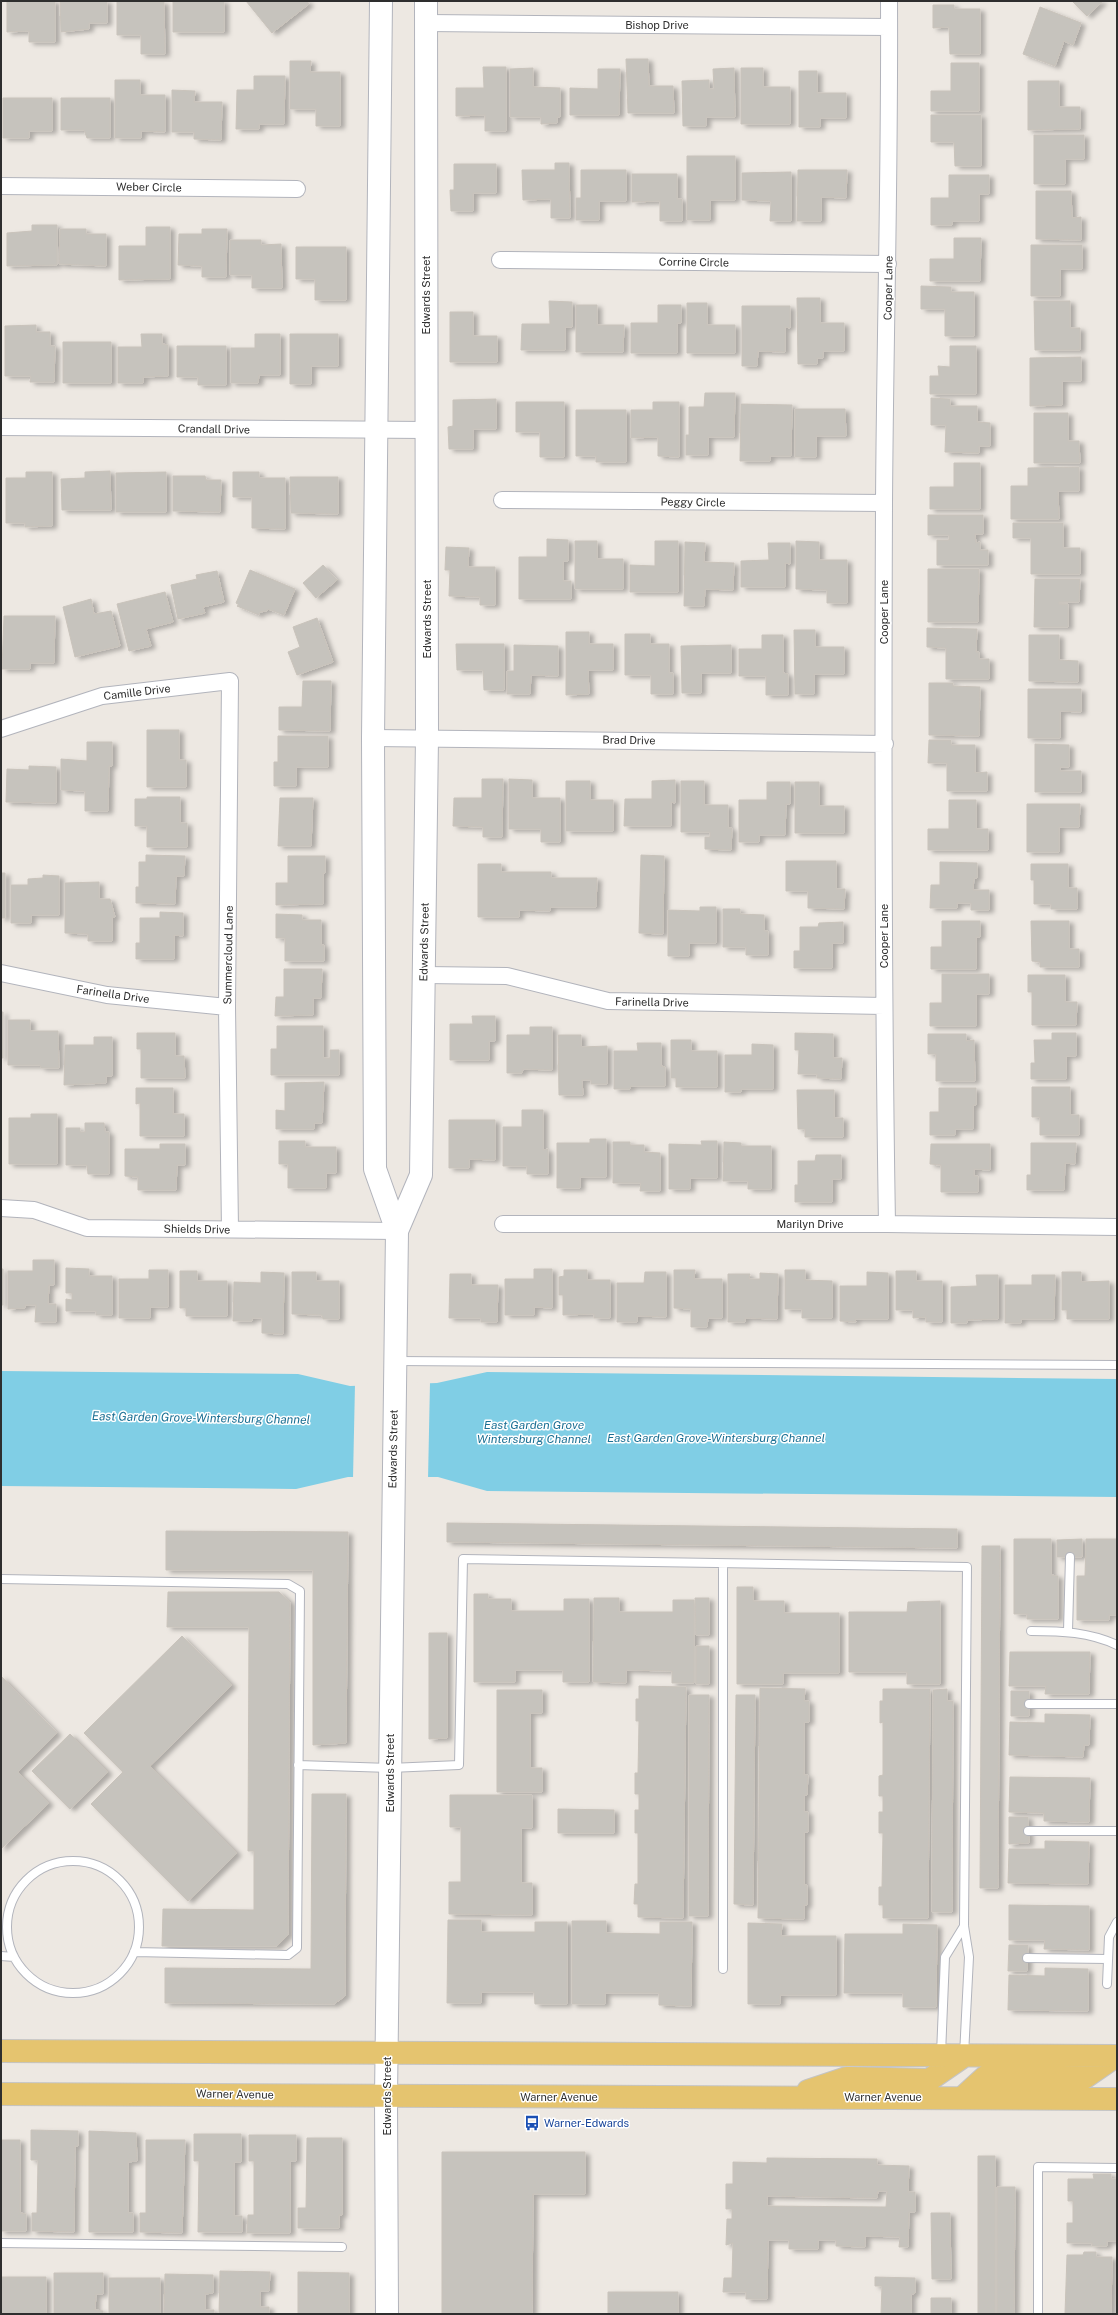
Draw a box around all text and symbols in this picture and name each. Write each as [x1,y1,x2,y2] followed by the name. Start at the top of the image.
[625,19,689,31] street label: Bishop Drive
[116,180,182,194] street label: Weber Circle
[659,255,729,269] street label: Corrine Circle
[420,256,432,334] street label: Edwards Street
[881,256,895,320] street label: Cooper Lane
[178,422,250,436] street label: Crandall Drive
[660,495,726,509] street label: Peggy Circle
[421,580,433,658] street label: Edwards Street
[878,580,890,644] street label: Cooper Lane
[103,682,171,702] street label: Camille Drive
[602,734,656,746] street label: Brad Drive
[417,902,431,982] street label: Edwards Street
[878,904,890,968] street label: Cooper Lane
[221,905,235,1005] street label: Summercloud Lane
[76,983,150,1005] street label: Farinella Drive
[615,995,689,1009] street label: Farinella Drive
[776,1218,844,1230] street label: Marilyn Drive
[163,1222,231,1236] street label: Shields Drive
[92,1409,310,1427] water label: East Garden Grove-Wintersburg Channel
[386,1409,400,1489] street label: Edwards Street
[477,1418,591,1446] water label: East Garden Grove Wintersburg Channel
[607,1431,825,1445] water label: East Garden Grove-Wintersburg Channel
[384,1734,396,1812] street label: Edwards Street
[381,2057,393,2135] street label: Edwards Street
[196,2087,274,2101] street label: Warner Avenue
[520,2091,598,2103] street label: Warner Avenue
[844,2091,922,2103] street label: Warner Avenue
[523,2114,541,2132] bus stop icon: Warner-Edwards
[544,2117,630,2129] place label: Warner-Edwards

